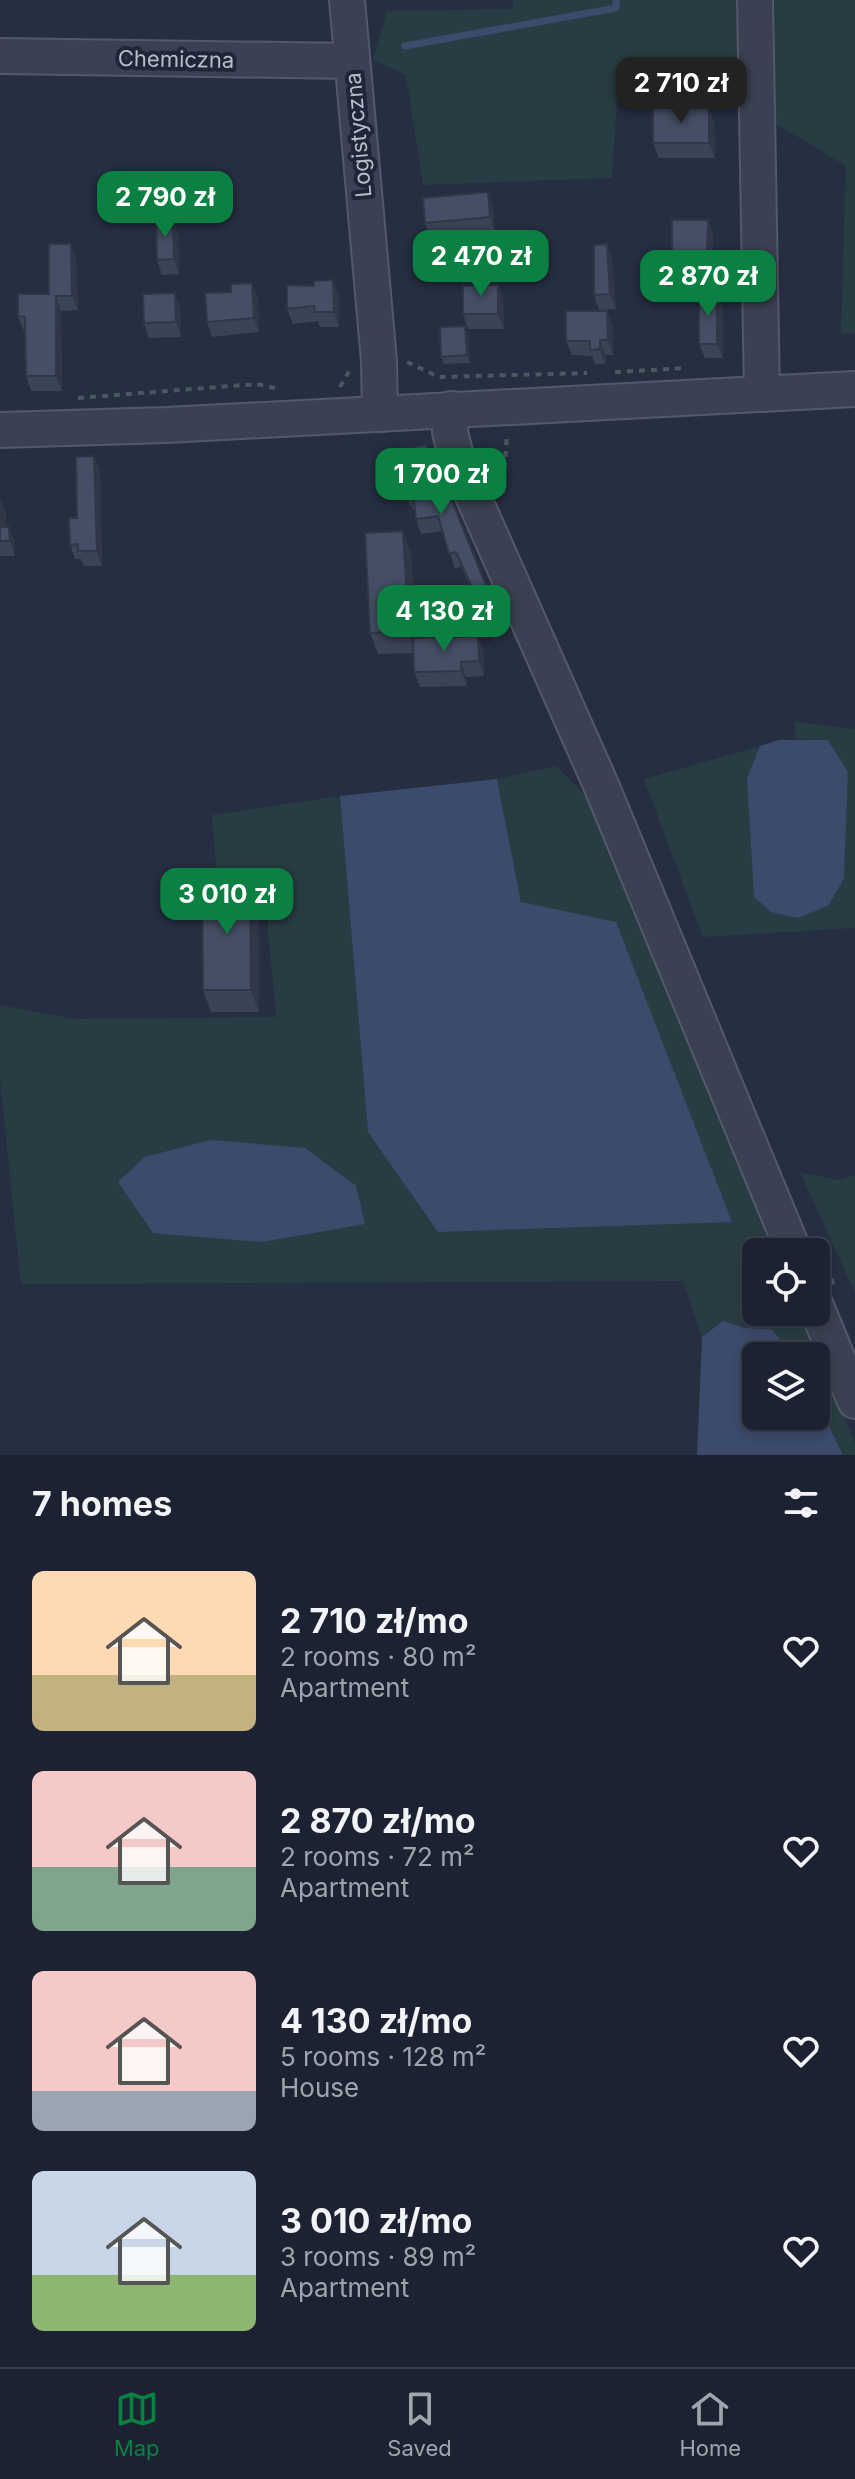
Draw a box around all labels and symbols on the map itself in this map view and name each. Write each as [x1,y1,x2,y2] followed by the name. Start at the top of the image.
[118,45,234,73] street label: Chemiczna
[598,57,764,125] pin: 2 710 zł
[340,71,376,199] street label: Logistyczna
[82,171,248,239] pin: 2 790 zł
[398,230,564,298] pin: 2 470 zł
[625,250,791,318] pin: 2 870 zł
[358,448,524,516] pin: 1 700 zł
[361,585,527,653] pin: 4 130 zł
[144,868,310,936] pin: 3 010 zł

